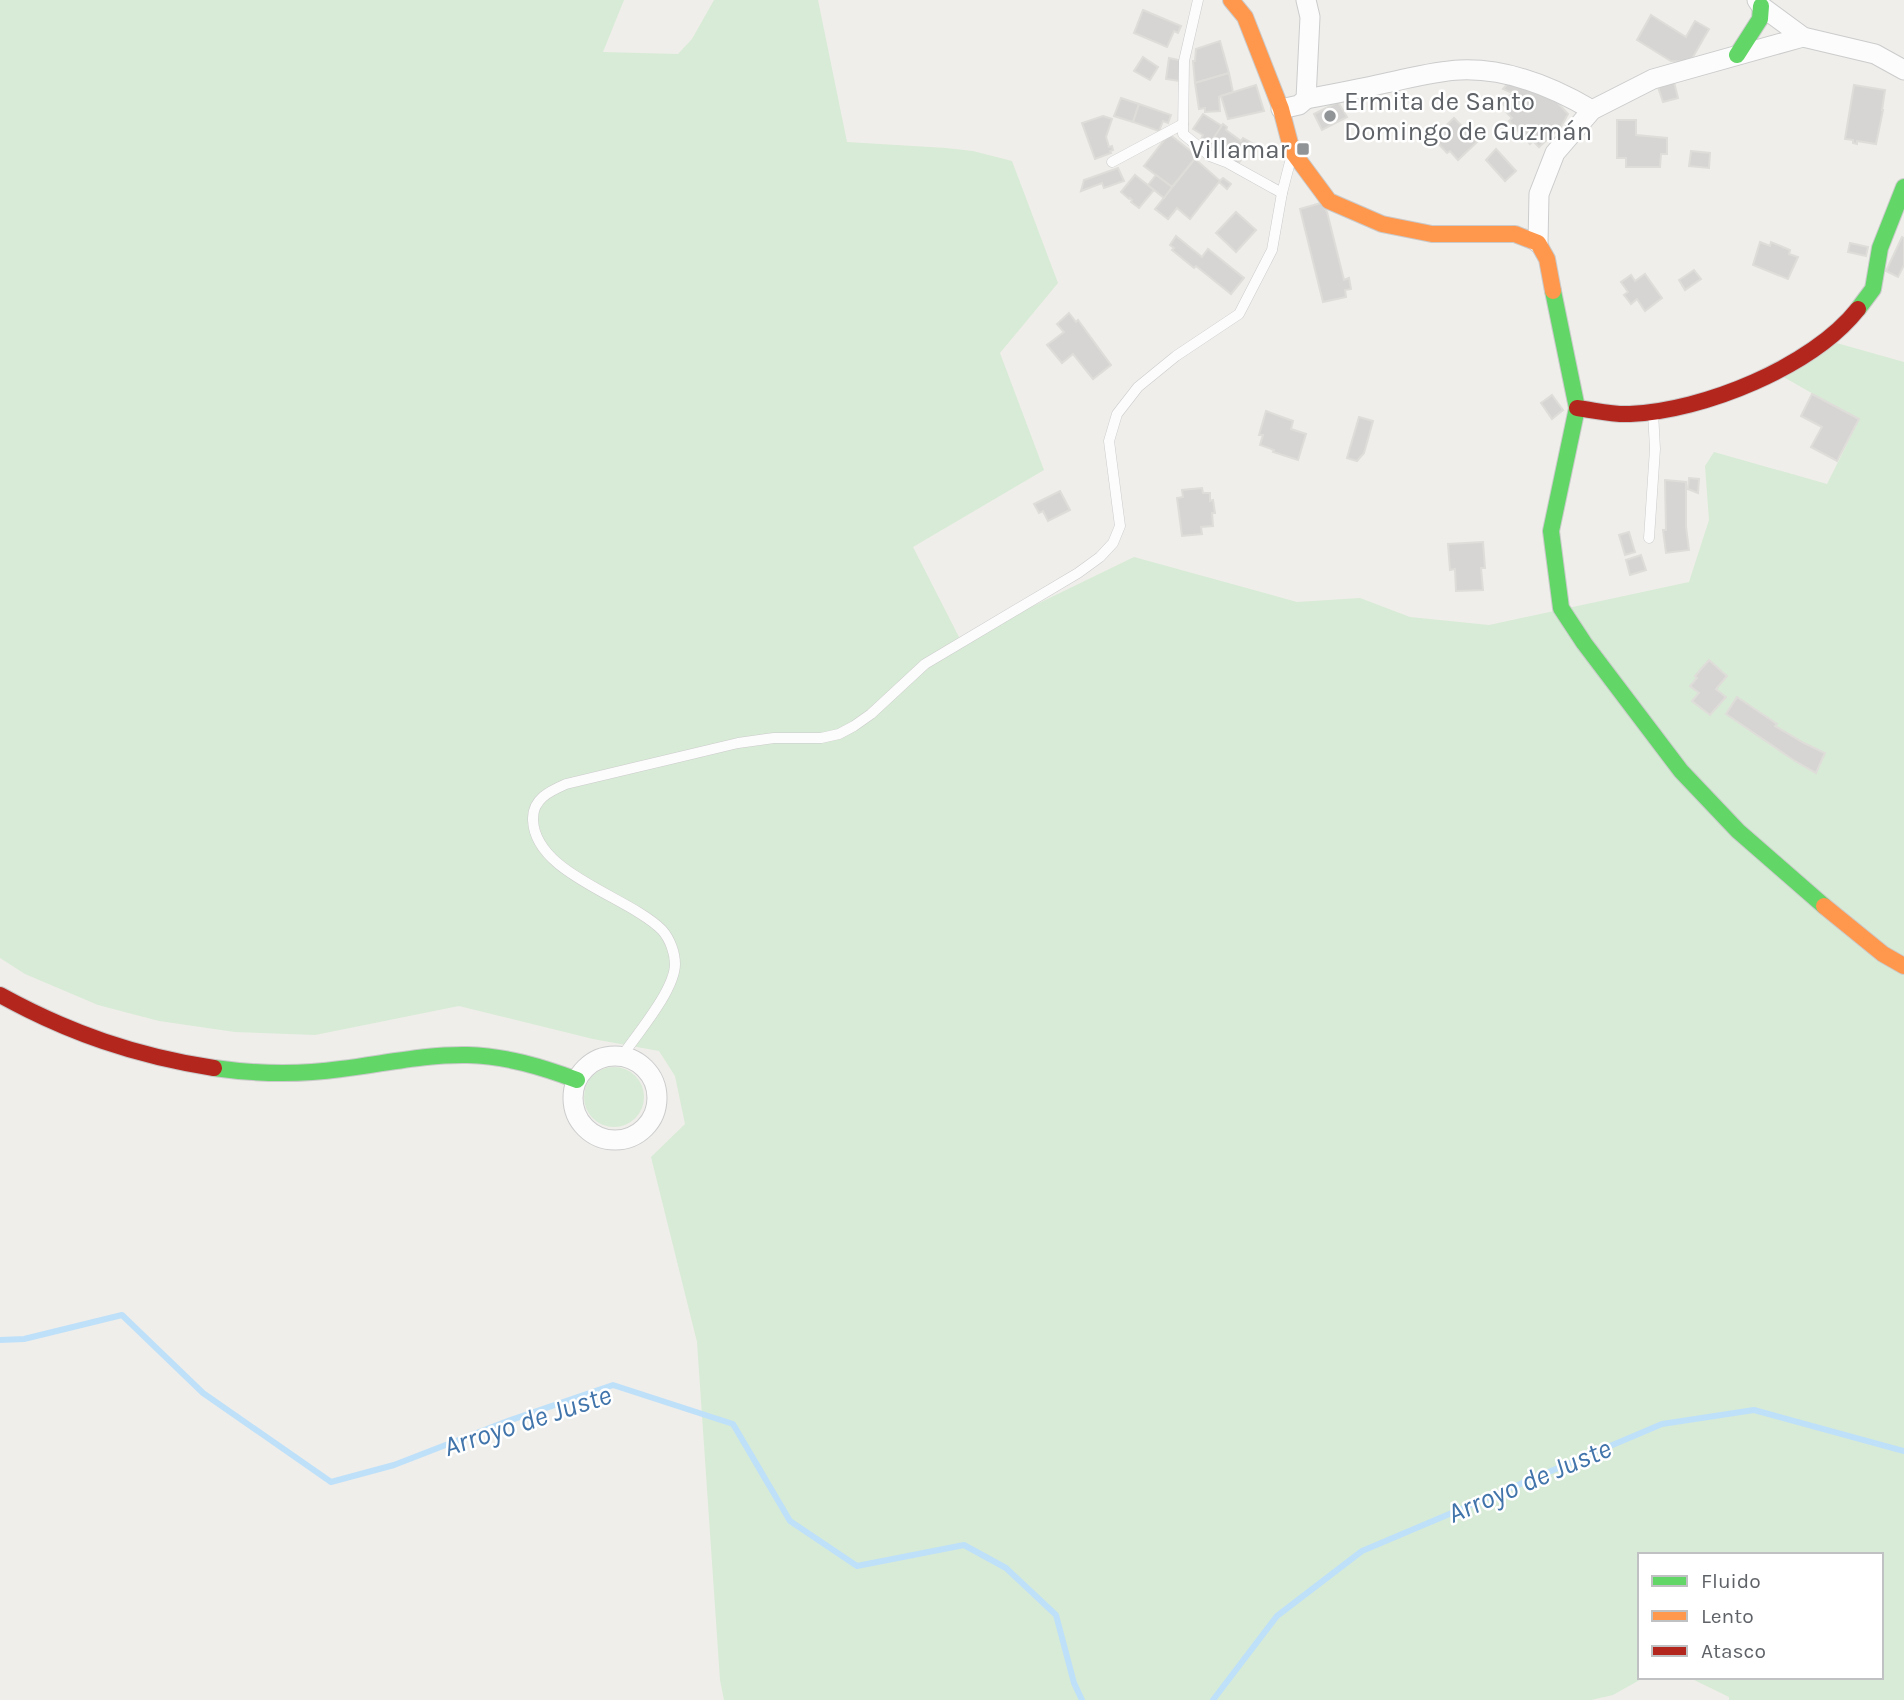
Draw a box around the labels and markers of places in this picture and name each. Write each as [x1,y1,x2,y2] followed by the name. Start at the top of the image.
[1344,86,1592,147] place label: Ermita de Santo Domingo de Guzmán
[1322,108,1338,124] marker: Ermita de Santo Domingo de Guzmán
[1190,134,1290,165] place label: Villamar
[1295,141,1311,157] marker: Villamar

